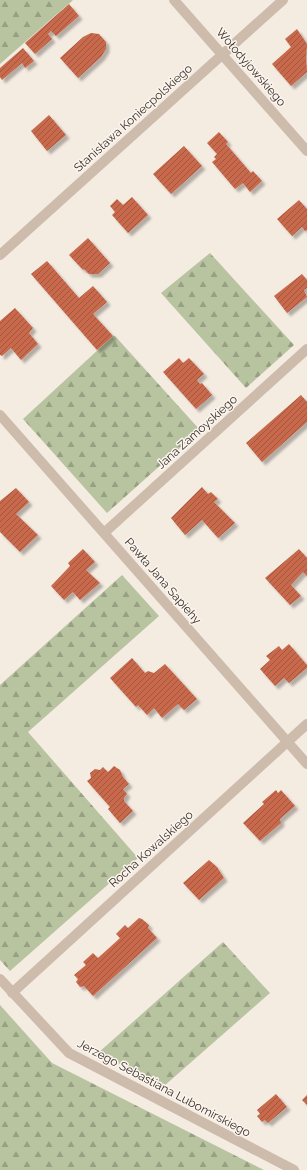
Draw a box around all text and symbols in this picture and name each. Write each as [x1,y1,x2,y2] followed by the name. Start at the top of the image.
[213,25,289,109] street label: Wołodyjowskiego
[71,61,195,175] street label: Stanisława Koniecpolskiego
[154,392,240,472] street label: Jana Zamoyskiego
[122,535,204,627] street label: Pawła Jana Sapiehy
[106,808,196,890] street label: Rocha Kowalskiego
[75,1036,253,1140] street label: Jerzego Sebastiana Lubomirskiego

